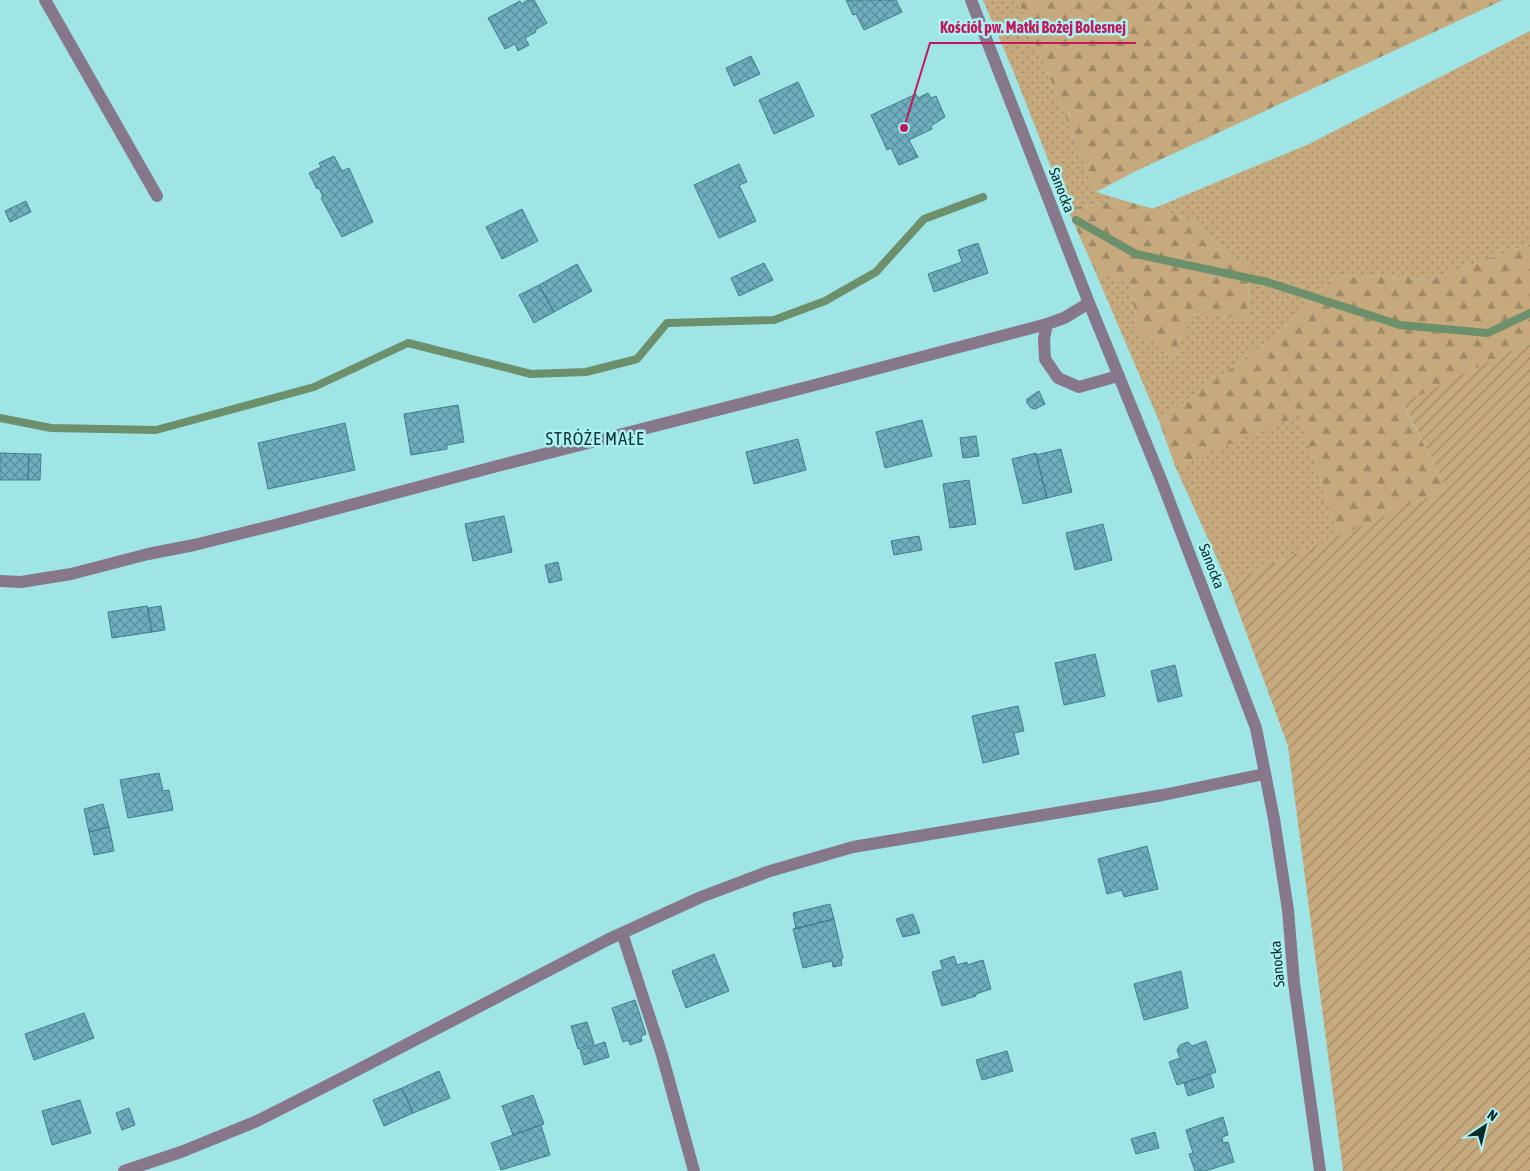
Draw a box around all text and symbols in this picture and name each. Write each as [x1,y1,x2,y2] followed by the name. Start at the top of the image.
[930,12,1136,43] callout: Kościół pw. Matki Bożej Bolesnej
[940,18,1126,36] text: Kościół pw. Matki Bożej Bolesnej
[1046,165,1078,215] street label: Sanocka
[545,428,645,449] district label: STRÓŻE MAŁE
[1196,541,1228,591] street label: Sanocka
[1266,940,1288,988] street label: Sanocka
[1460,1101,1510,1151] north arrow
[1484,1106,1500,1124] text: N

